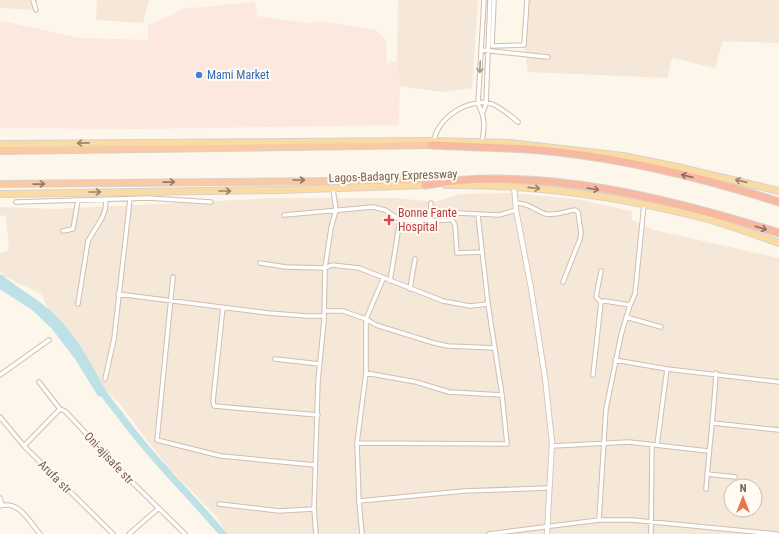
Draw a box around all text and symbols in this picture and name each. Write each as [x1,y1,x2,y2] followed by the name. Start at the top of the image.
[477,60,484,73] one-way arrow
[207,68,270,82] place label: Mami Market
[194,70,204,80] marker: Mami Market
[77,140,90,147] one-way arrow
[328,167,458,185] street label: Lagos-Badagry Expressway
[681,172,694,180] one-way arrow
[292,176,305,184] one-way arrow
[735,177,748,185] one-way arrow
[162,178,175,186] one-way arrow
[32,180,45,188] one-way arrow
[527,184,540,192] one-way arrow
[586,185,599,193] one-way arrow
[218,187,231,195] one-way arrow
[88,188,101,196] one-way arrow
[398,206,457,234] place label: Bonne Fante Hospital
[383,214,395,226] marker: Bonne Fante Hospital
[754,225,767,232] one-way arrow
[81,429,137,487] street label: Oni-ajisafe str
[35,457,75,497] street label: Arufa str
[723,478,763,518] north arrow
[740,482,747,495] text: N

